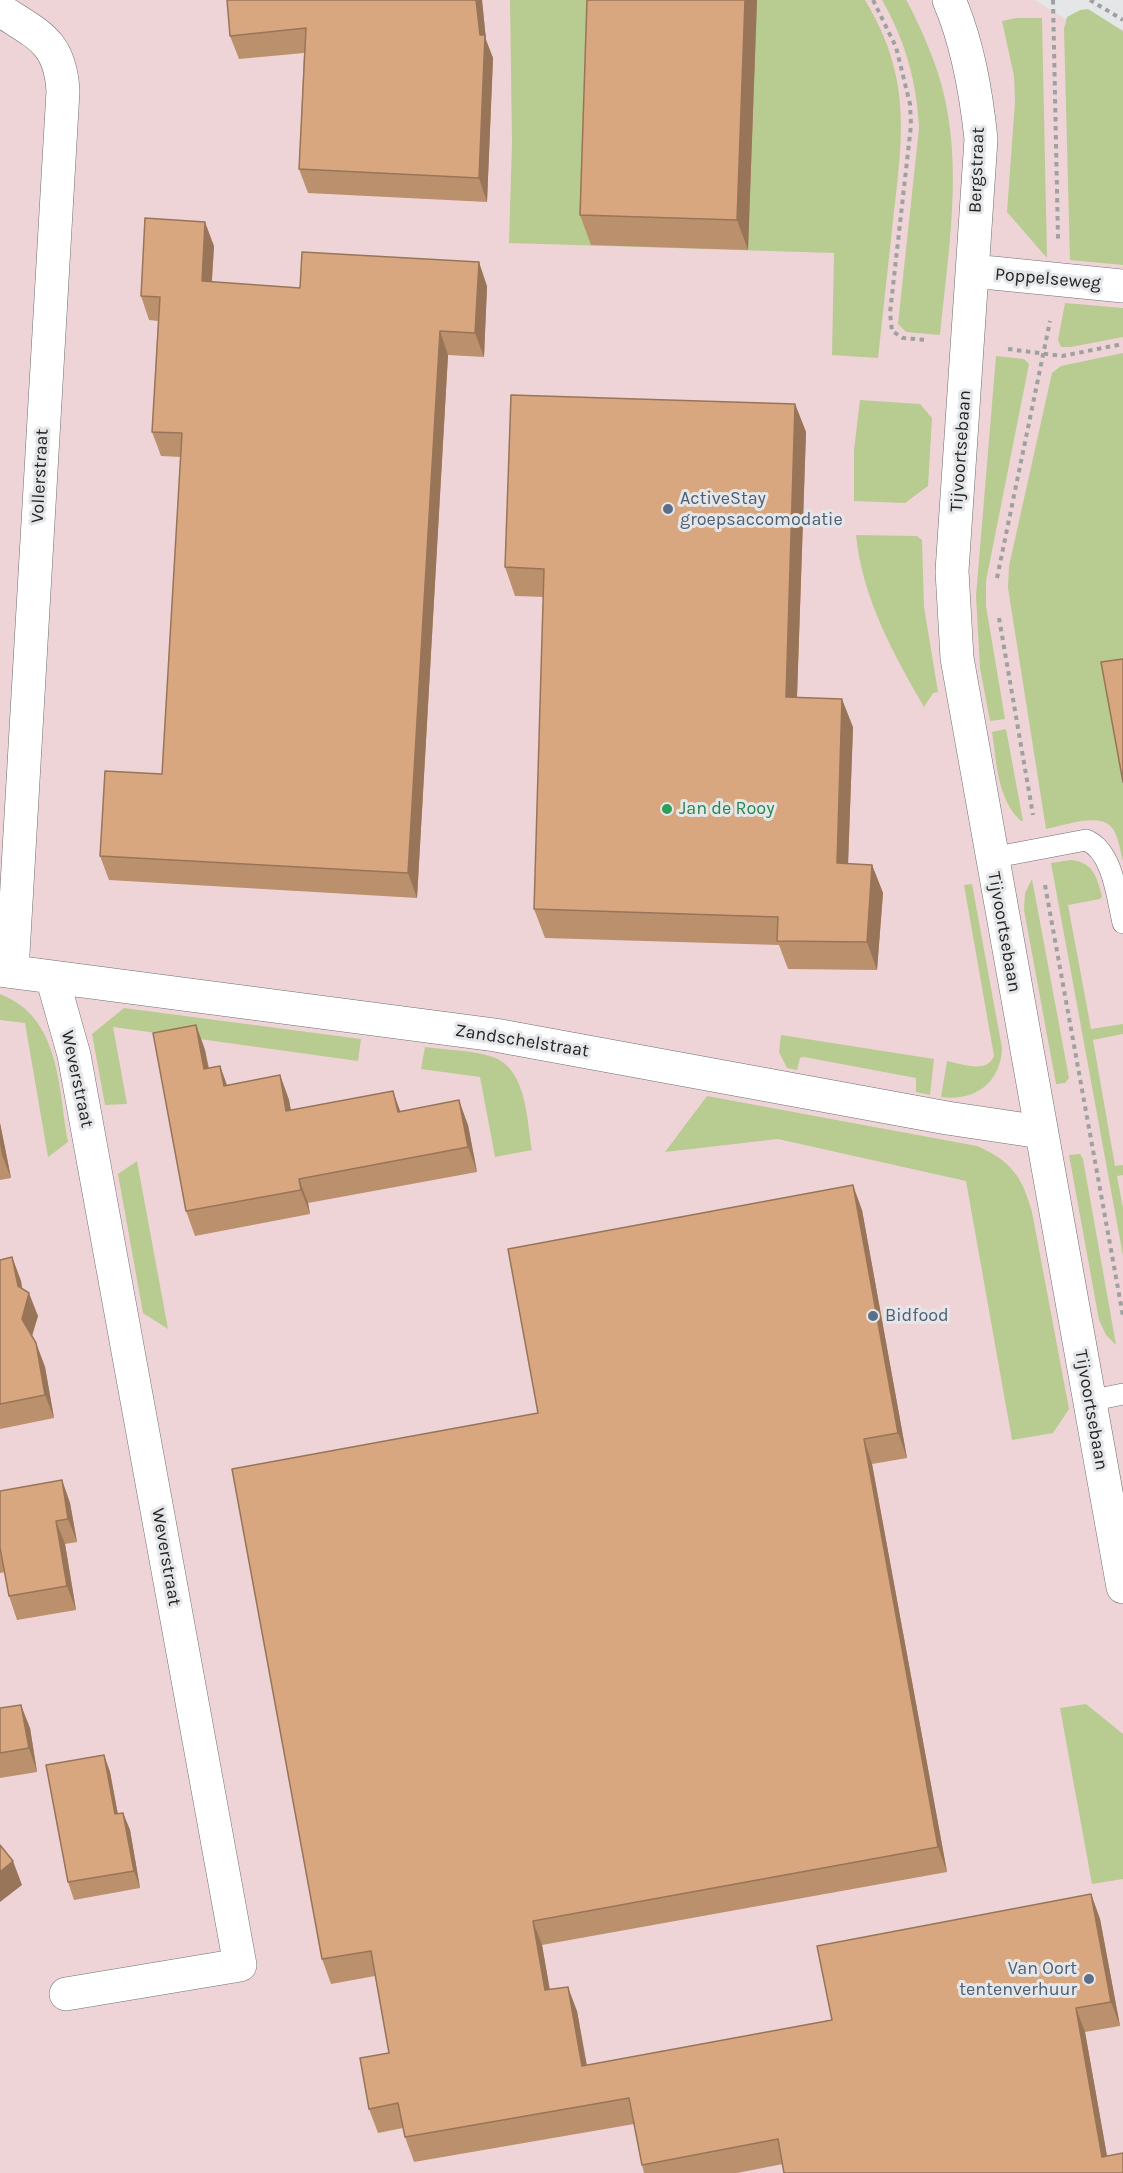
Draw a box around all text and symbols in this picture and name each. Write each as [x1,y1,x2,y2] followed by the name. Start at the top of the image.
[965,127,989,213] street label: Bergstraat
[994,264,1102,294] street label: Poppelseweg
[946,389,976,513] street label: Tijvoortsebaan
[27,428,53,524] street label: Vollerstraat
[680,488,843,530] place label: ActiveStay groepsaccomodatie
[661,502,675,516] marker: ActiveStay groepsaccomodatie
[679,798,775,820] place label: Jan de Rooy
[660,802,674,816] marker: Jan de Rooy
[983,870,1025,994] street label: Tijvoortsebaan
[453,1020,591,1062] street label: Zandschelstraat
[56,1028,98,1130] street label: Weverstraat
[885,1305,949,1327] place label: Bidfood
[866,1309,880,1323] marker: Bidfood
[1070,1348,1112,1472] street label: Tijvoortsebaan
[147,1506,185,1608] street label: Weverstraat
[959,1958,1077,2000] place label: Van Oort tentenverhuur
[1082,1972,1096,1986] marker: Van Oort tentenverhuur

